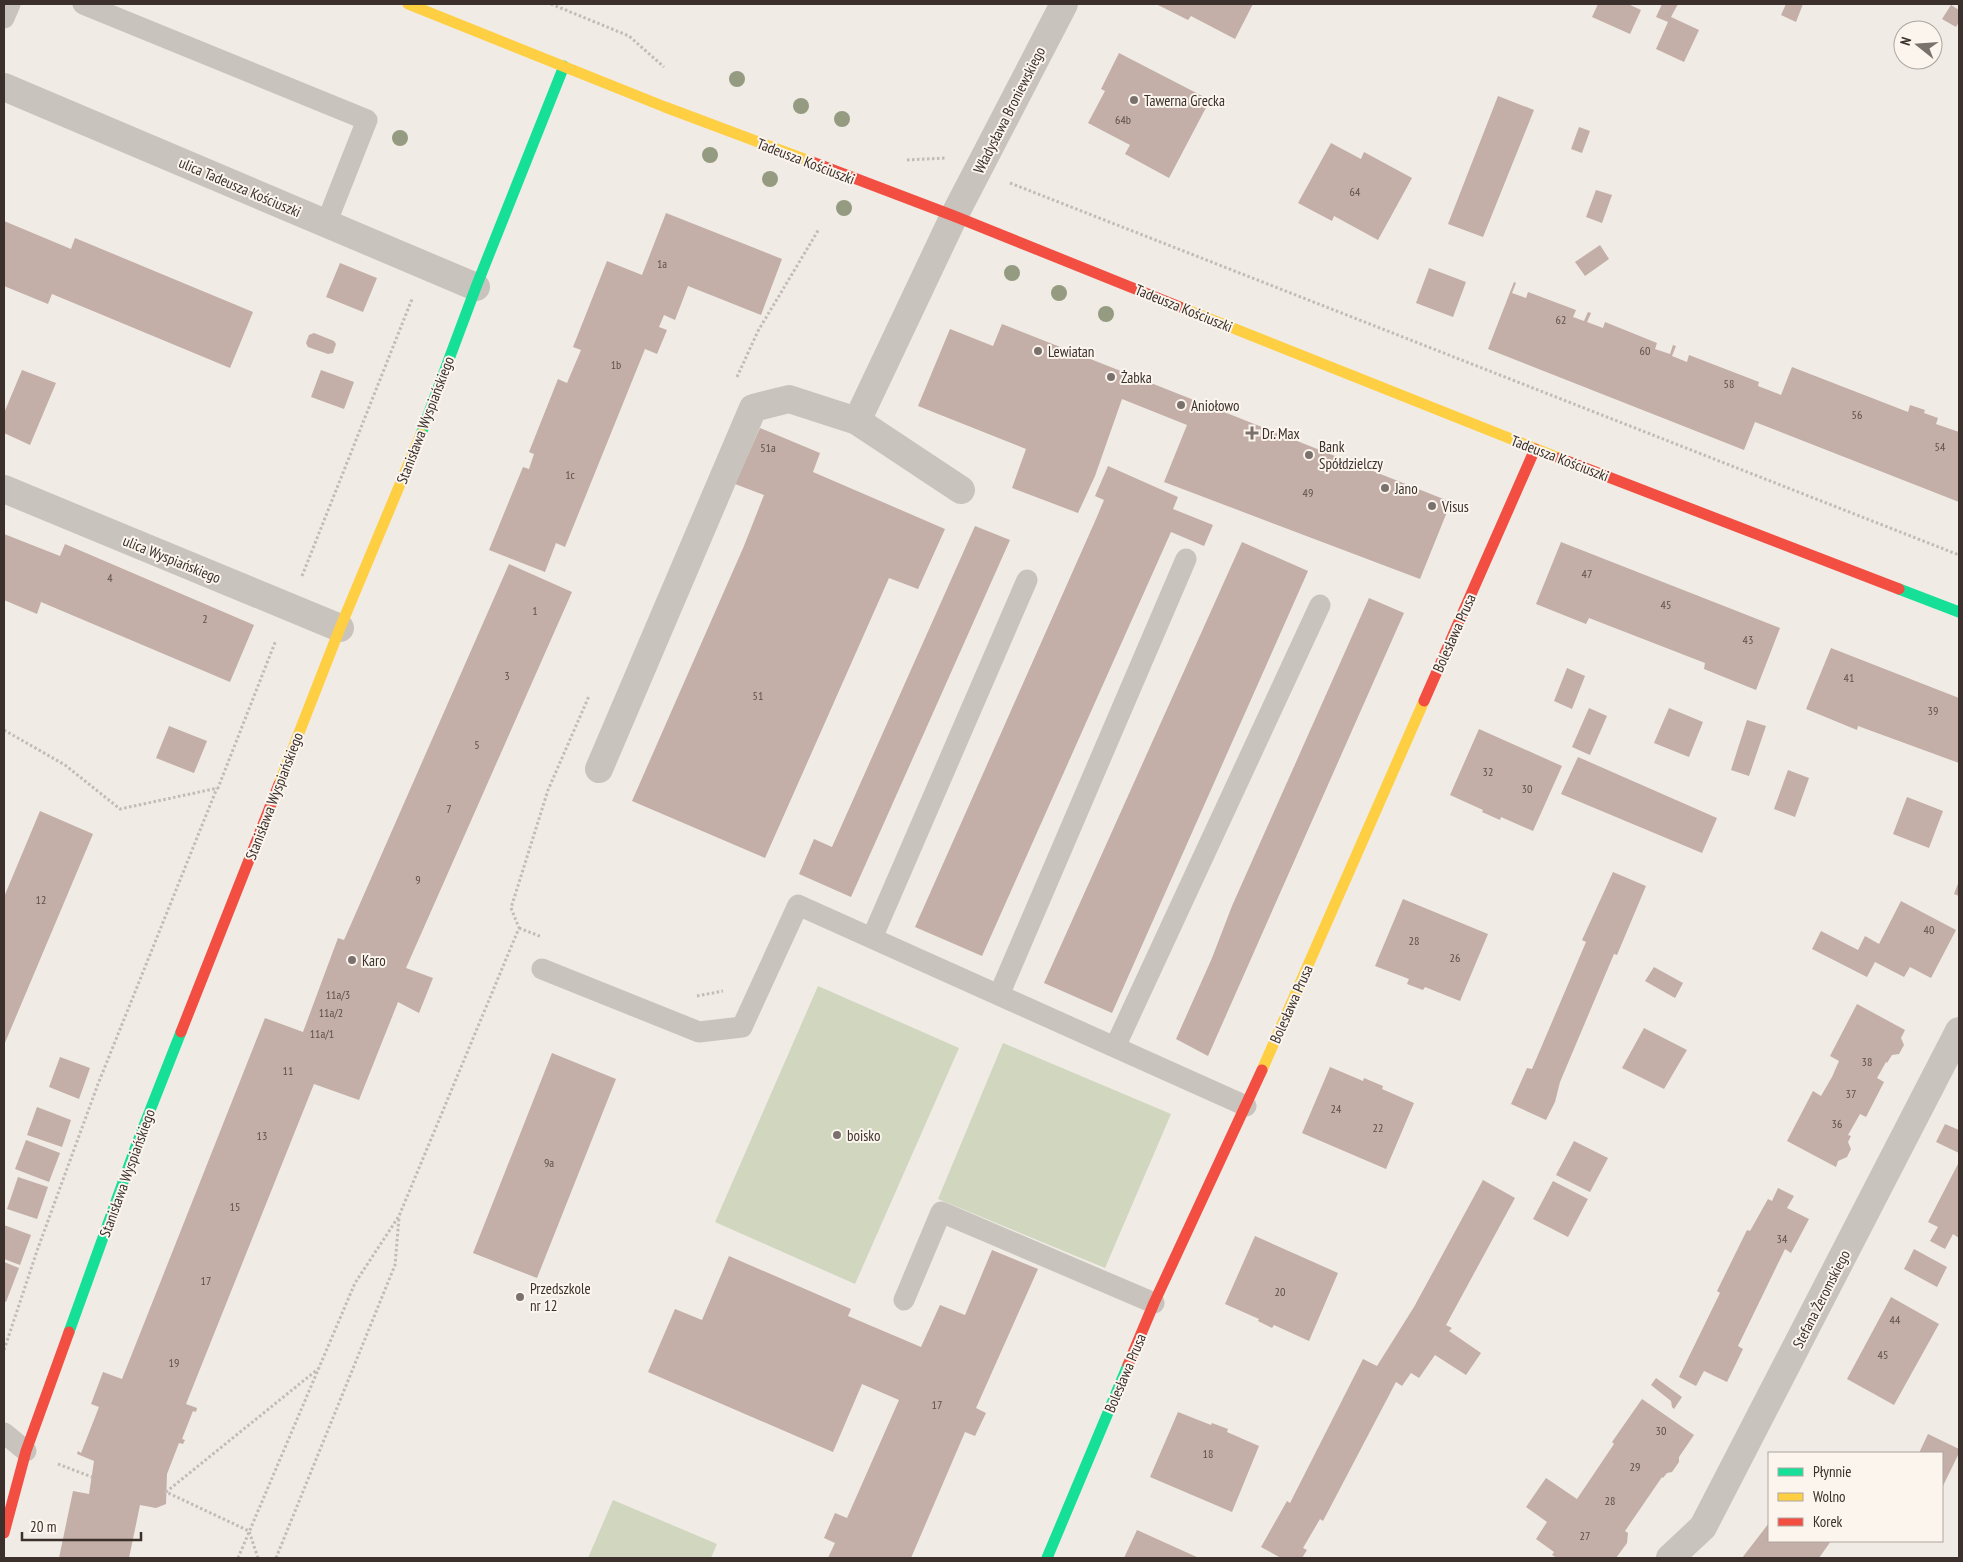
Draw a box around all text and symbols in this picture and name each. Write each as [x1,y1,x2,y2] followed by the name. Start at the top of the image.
[1893,20,1943,70] north arrow
[1896,35,1915,47] text: N
[969,43,1049,177] street label: Władysława Broniewskiego
[1144,91,1225,110] place label: Tawerna Grecka
[1128,94,1140,106] marker: Tawerna Grecka
[1115,112,1131,127] house number: 64b
[754,134,858,188] street label: Tadeusza Kościuszki
[176,153,304,221] street label: ulica Tadeusza Kościuszki
[1350,184,1361,199] house number: 64
[657,256,667,271] house number: 1a
[1133,280,1235,336] street label: Tadeusza Kościuszki
[1556,312,1566,327] house number: 62
[1048,342,1094,361] place label: Lewiatan
[1640,343,1650,358] house number: 60
[1032,345,1044,357] marker: Lewiatan
[392,354,458,486] street label: Stanisława Wyspiańskiego
[611,357,621,372] house number: 1b
[1121,368,1152,387] place label: Żabka
[1105,371,1117,383] marker: Żabka
[1724,376,1734,391] house number: 58
[1191,396,1239,415] place label: Aniołowo
[1175,399,1187,411] marker: Aniołowo
[1852,407,1862,422] house number: 56
[1262,424,1300,443] place label: Dr. Max
[1246,427,1258,439] marker: Dr. Max
[1508,431,1612,485] street label: Tadeusza Kościuszki
[1319,437,1383,473] place label: Bank Spółdzielczy
[1935,439,1946,454] house number: 54
[760,440,776,455] house number: 51a
[1303,449,1315,461] marker: Bank Spółdzielczy
[565,467,576,482] house number: 1c
[1394,479,1418,498] place label: Jano
[1379,482,1391,494] marker: Jano
[1303,485,1313,500] house number: 49
[1441,497,1469,516] place label: Visus
[1426,500,1438,512] marker: Visus
[120,531,224,587] street label: ulica Wyspiańskiego
[1582,566,1592,581] house number: 47
[107,570,113,585] house number: 4
[1428,591,1480,675] street label: Bolesława Prusa
[1661,597,1671,612] house number: 45
[532,603,538,618] house number: 1
[202,611,208,626] house number: 2
[1743,632,1753,647] house number: 43
[504,668,510,683] house number: 3
[1844,670,1854,685] house number: 41
[753,688,763,703] house number: 51
[1928,703,1938,718] house number: 39
[241,730,307,862] street label: Stanisława Wyspiańskiego
[474,737,480,752] house number: 5
[1483,764,1493,779] house number: 32
[1522,781,1532,796] house number: 30
[446,801,452,816] house number: 7
[415,872,421,887] house number: 9
[36,892,46,907] house number: 12
[1924,922,1934,937] house number: 40
[1409,933,1419,948] house number: 28
[1450,950,1460,965] house number: 26
[362,951,386,970] place label: Karo
[346,954,358,966] marker: Karo
[1265,962,1317,1046] street label: Bolesława Prusa
[326,987,350,1002] house number: 11a/3
[319,1005,343,1020] house number: 11a/2
[310,1026,334,1041] house number: 11a/1
[1862,1054,1872,1069] house number: 38
[283,1063,293,1078] house number: 11
[1846,1086,1856,1101] house number: 37
[1331,1101,1342,1116] house number: 24
[95,1106,159,1240] street label: Stanisława Wyspiańskiego
[1832,1116,1842,1131] house number: 36
[1373,1120,1383,1135] house number: 22
[847,1126,880,1145] place label: boisko
[257,1128,267,1143] house number: 13
[831,1129,843,1141] marker: boisko
[544,1155,554,1170] house number: 9a
[230,1199,240,1214] house number: 15
[1777,1231,1788,1246] house number: 34
[1788,1247,1854,1351] street label: Stefana Żeromskiego
[201,1273,211,1288] house number: 17
[530,1279,591,1315] place label: Przedszkole nr 12
[1275,1284,1285,1299] house number: 20
[514,1291,526,1303] marker: Przedszkole nr 12
[1890,1312,1901,1327] house number: 44
[1100,1331,1150,1415] street label: Bolesława Prusa
[1878,1347,1888,1362] house number: 45
[169,1355,179,1370] house number: 19
[932,1397,942,1412] house number: 17
[1656,1423,1666,1438] house number: 30
[1203,1446,1213,1461] house number: 18
[1768,1452,1943,1542] legend
[1630,1459,1640,1474] house number: 29
[1813,1462,1852,1481] text: Płynnie
[1813,1487,1846,1506] text: Wolno
[1605,1493,1615,1508] house number: 28
[22,1510,141,1542] scale bar
[1813,1512,1843,1531] text: Korek
[30,1517,56,1536] text: 20 m
[1580,1528,1590,1543] house number: 27

